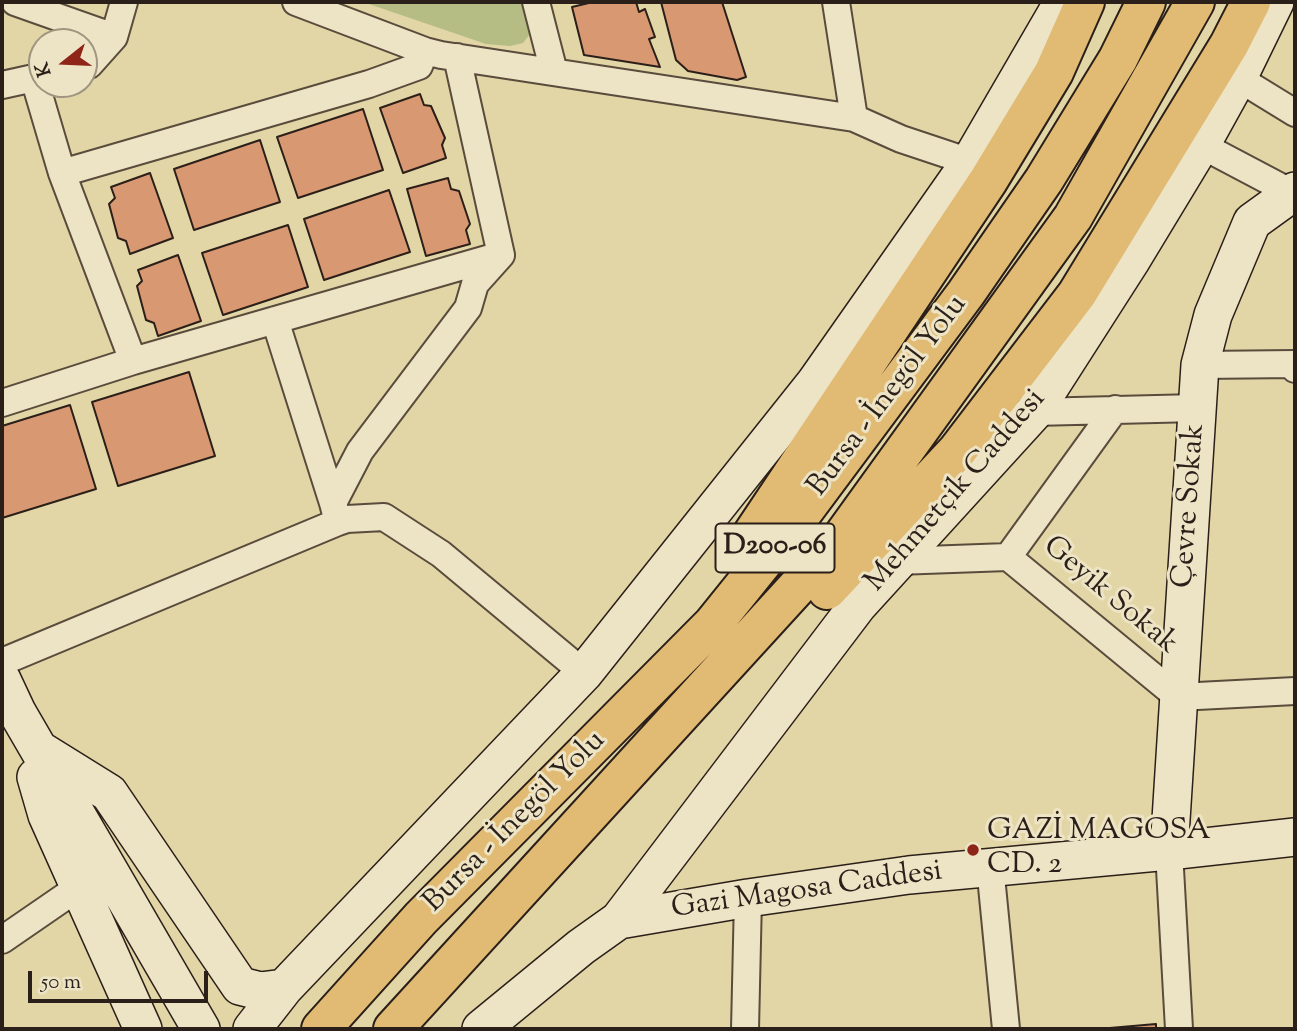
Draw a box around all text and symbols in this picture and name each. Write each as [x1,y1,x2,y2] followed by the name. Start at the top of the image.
[28,28,98,98] north arrow
[29,58,59,80] text: K
[802,289,976,505] street label: Bursa - İnegöl Yolu
[859,383,1055,601] street label: Mehmetçik Caddesi
[1167,423,1215,589] street label: Çevre Sokak
[716,524,834,572] road number: D200-06
[1034,530,1184,664] street label: Geyik Sokak
[417,724,615,922] street label: Bursa - İnegöl Yolu
[987,815,1211,886] place label: GAZİ MAGOSA CD. 2
[965,842,981,858] marker: GAZİ MAGOSA CD. 2
[669,855,945,929] street label: Gazi Magosa Caddesi
[32,958,212,1002] scale bar
[41,968,81,998] text: 50 m

